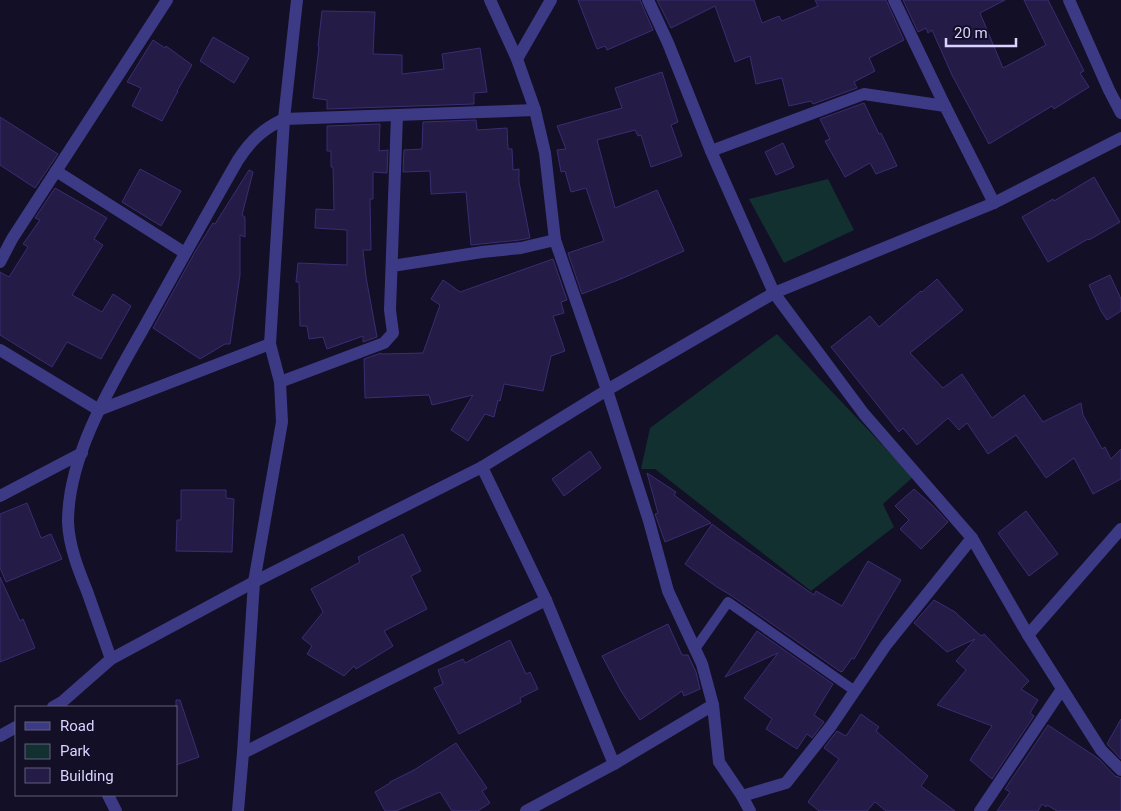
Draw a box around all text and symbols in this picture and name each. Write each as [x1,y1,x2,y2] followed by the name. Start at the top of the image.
[946,15,1016,47] scale bar
[954,24,988,42] text: 20 m
[15,706,178,796] legend
[60,717,94,735] text: Road
[60,742,91,760] text: Park
[60,767,114,785] text: Building

